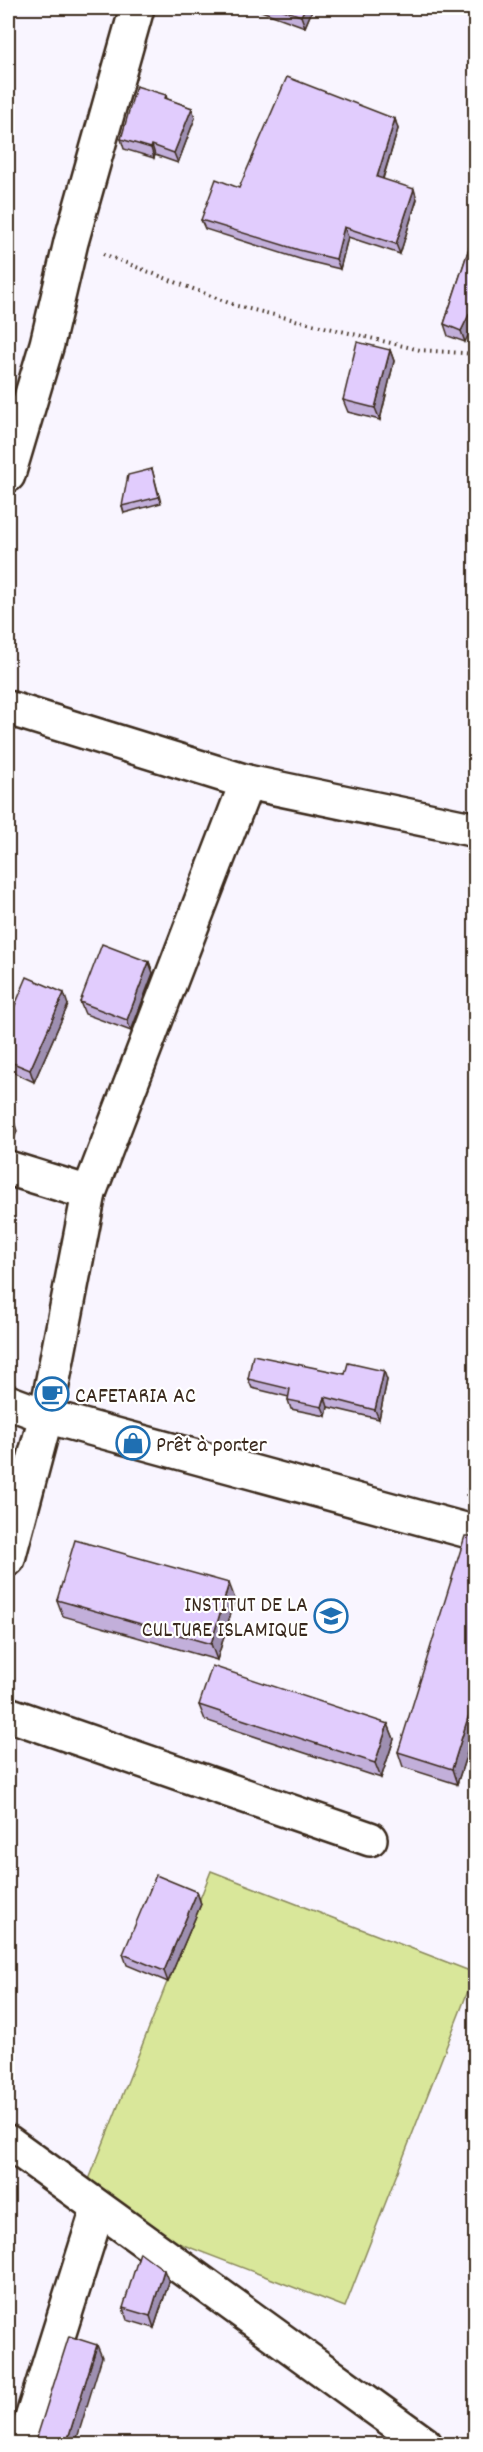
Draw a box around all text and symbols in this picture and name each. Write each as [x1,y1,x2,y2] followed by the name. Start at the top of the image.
[34,1376,70,1412] cafe icon: CAFETARIA AC
[75,1382,196,1413] place label: CAFETARIA AC
[115,1425,151,1461] shop icon: Prêt à porter
[156,1431,268,1462] place label: Prêt à porter
[142,1591,308,1647] place label: INSTITUT DE LA CULTURE ISLAMIQUE
[313,1598,349,1634] school or university icon: INSTITUT DE LA CULTURE ISLAMIQUE

